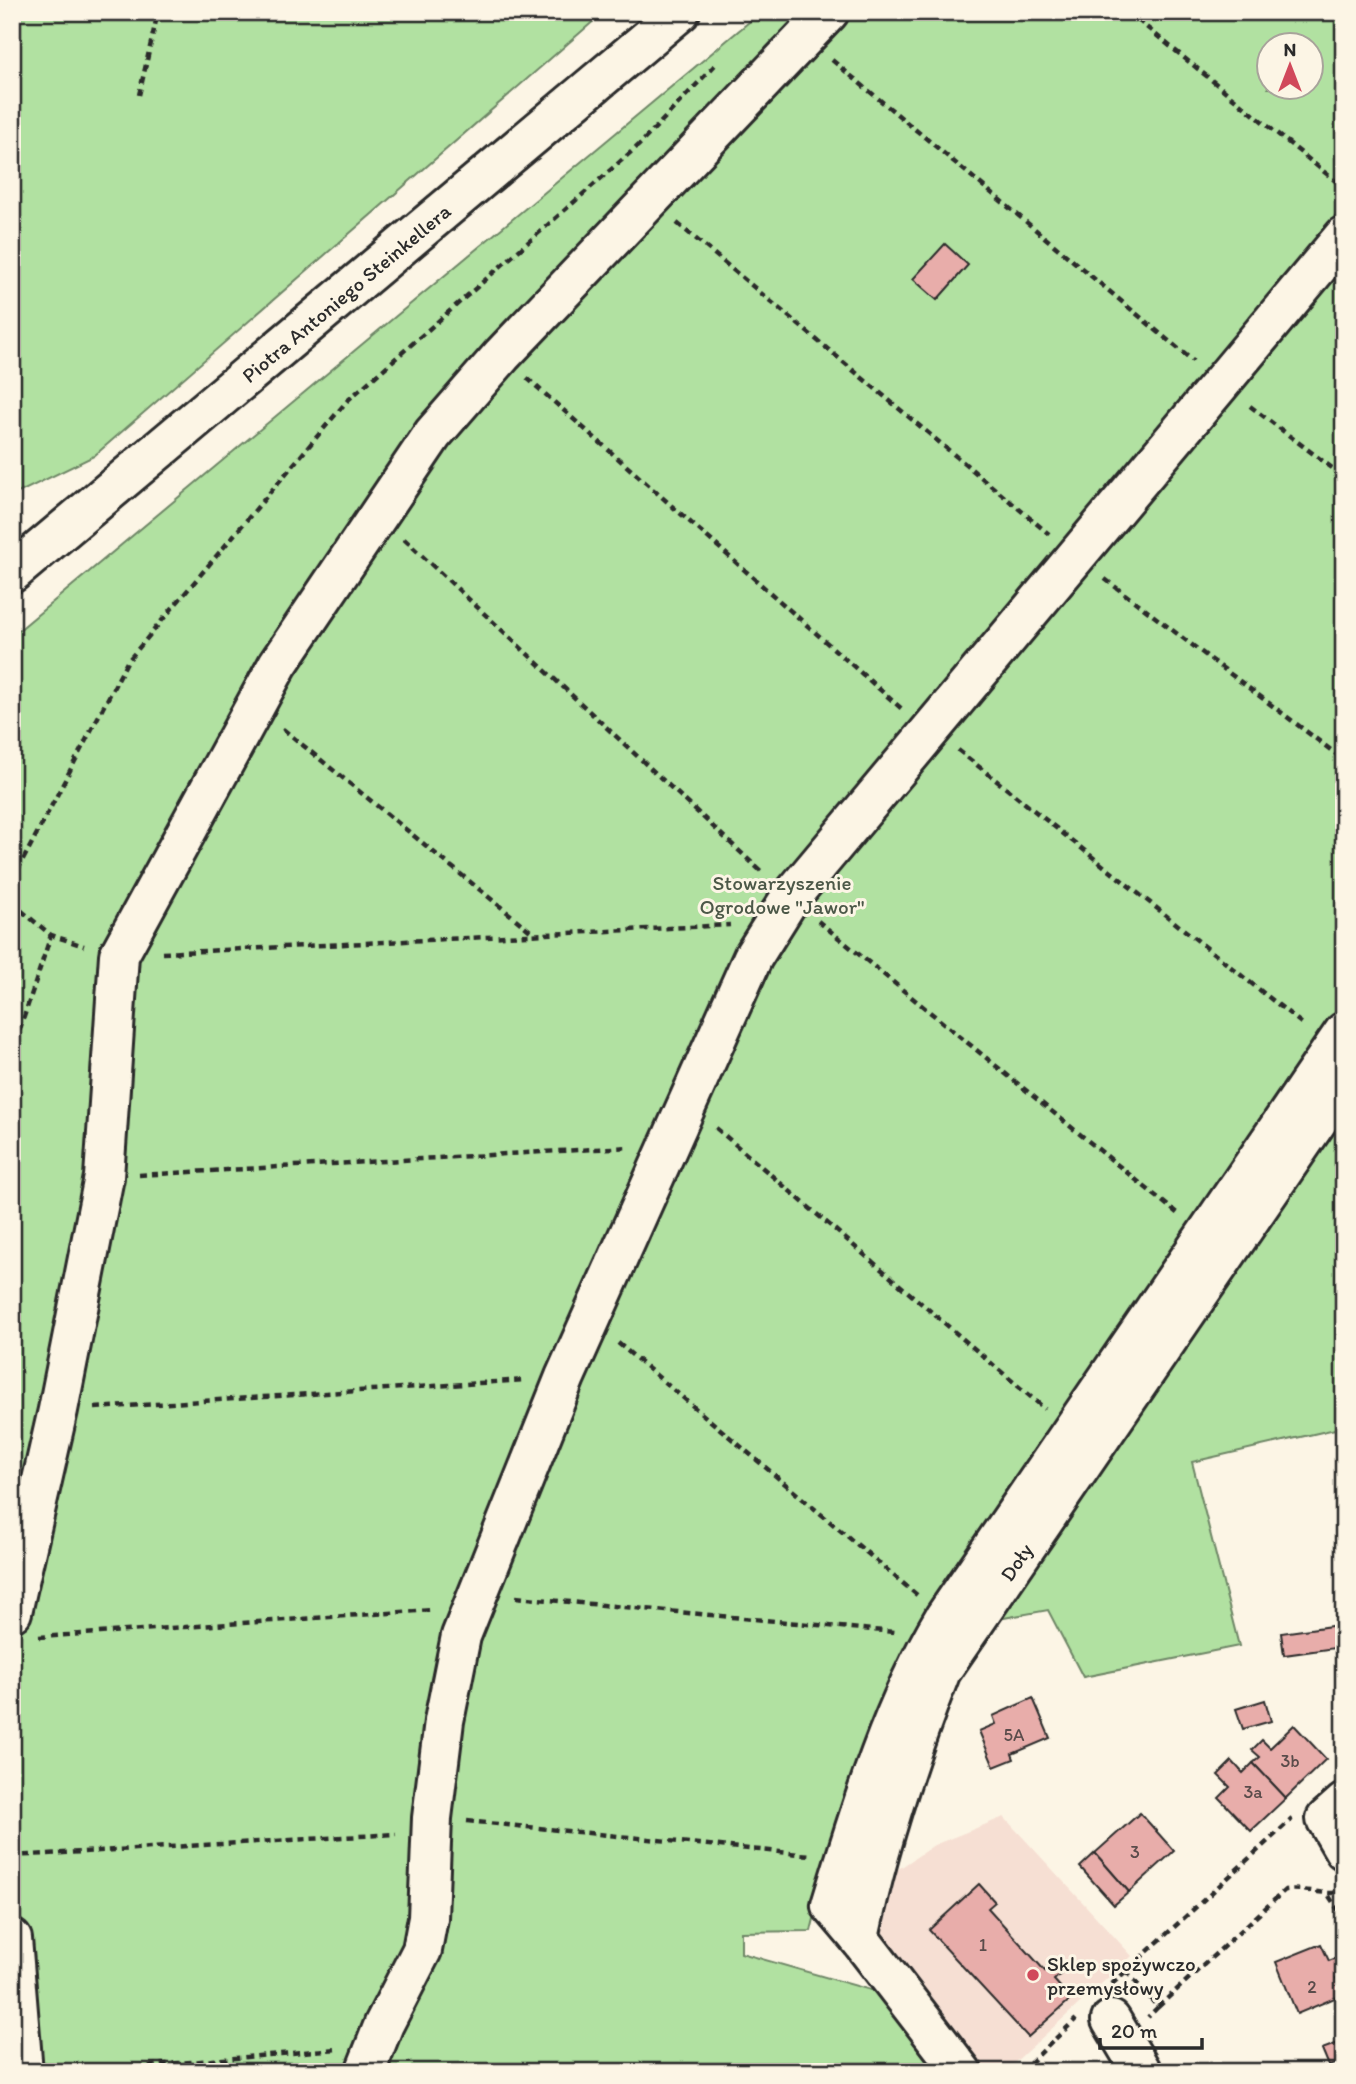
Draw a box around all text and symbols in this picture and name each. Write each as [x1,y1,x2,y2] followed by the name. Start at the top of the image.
[1254,32,1324,102] north arrow
[1284,38,1296,61] text: N
[236,198,455,387] street label: Piotra Antoniego Steinkellera
[699,870,865,919] park label: Stowarzyszenie Ogrodowe "Jawor"
[994,1538,1038,1586] street label: Doły
[1004,1724,1025,1746] house number: 5A
[1280,1750,1300,1772] house number: 3b
[1243,1781,1263,1803] house number: 3a
[1130,1841,1140,1863] house number: 3
[979,1934,987,1956] house number: 1
[1047,1951,1196,2000] place label: Sklep spożywczo przemysłowy
[1025,1967,1041,1983] marker: Sklep spożywczo przemysłowy
[1307,1976,1317,1998] house number: 2
[1100,2007,1202,2051] scale bar
[1111,2018,1158,2043] text: 20 m

